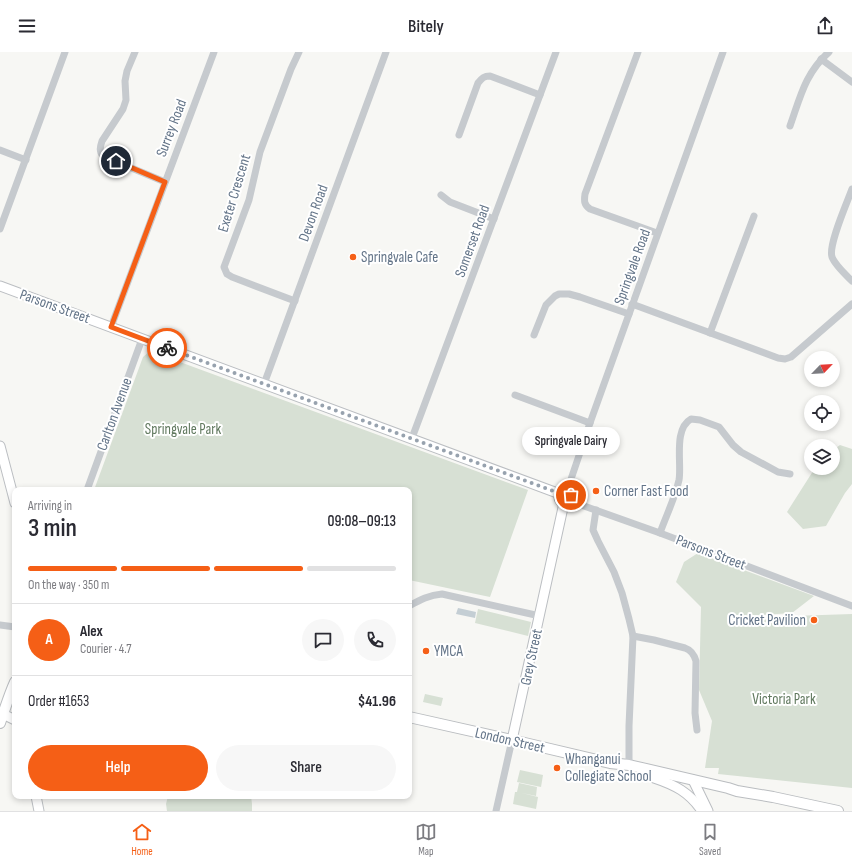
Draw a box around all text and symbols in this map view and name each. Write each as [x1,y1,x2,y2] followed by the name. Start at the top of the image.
[16,15,38,37] icon: menu
[814,15,836,37] icon: share
[408,16,444,37] text: Bitely
[152,97,191,160] street label: Surrey Road
[99,144,133,178] pin
[105,150,127,172] icon: home
[214,151,255,234] street label: Exeter Crescent
[294,182,332,244] street label: Devon Road
[451,202,494,280] street label: Somerset Road
[610,227,655,308] street label: Springvale Road
[361,248,438,267] place label: Springvale Cafe
[348,252,358,262] marker: Springvale Cafe
[17,285,93,328] street label: Parsons Street
[147,328,187,368] courier
[156,337,178,359] icon: bike
[804,351,840,387] north arrow
[804,351,840,475] map controls
[93,375,136,453] street label: Carlton Avenue
[804,395,840,431] button: locate
[145,420,221,439] park label: Springvale Park
[522,427,620,455] callout: Springvale Dairy
[535,433,607,449] text: Springvale Dairy
[804,439,840,475] button: layers
[554,478,588,512] pin
[604,482,689,501] place label: Corner Fast Food
[560,484,582,506] icon: bag
[591,486,601,496] marker: Corner Fast Food
[28,498,72,514] text: Arriving in
[327,512,396,531] text: 09:08–09:13
[28,513,77,544] text: 3 min
[673,530,749,575] street label: Parsons Street
[28,577,109,593] text: On the way · 350 m
[728,611,806,630] place label: Cricket Pavilion
[809,615,819,625] marker: Cricket Pavilion
[302,619,344,661] button: chat
[354,619,396,661] button: phone
[80,622,103,641] text: Alex
[516,627,547,687] street label: Grey Street
[45,630,53,649] text: A
[80,641,132,657] text: Courier · 4.7
[434,642,463,661] place label: YMCA
[421,646,431,656] marker: YMCA
[752,690,816,709] park label: Victoria Park
[28,692,89,711] text: Order #1653
[358,692,396,711] text: $41.96
[473,723,547,758] street label: London Street
[28,745,208,791] button: Help
[216,745,396,791] button: Share
[565,750,651,786] place label: Whanganui Collegiate School
[552,763,562,773] marker: Whanganui Collegiate School
[131,821,153,858] tab: Home
[415,821,437,858] tab: Map
[699,821,721,858] tab: Saved

